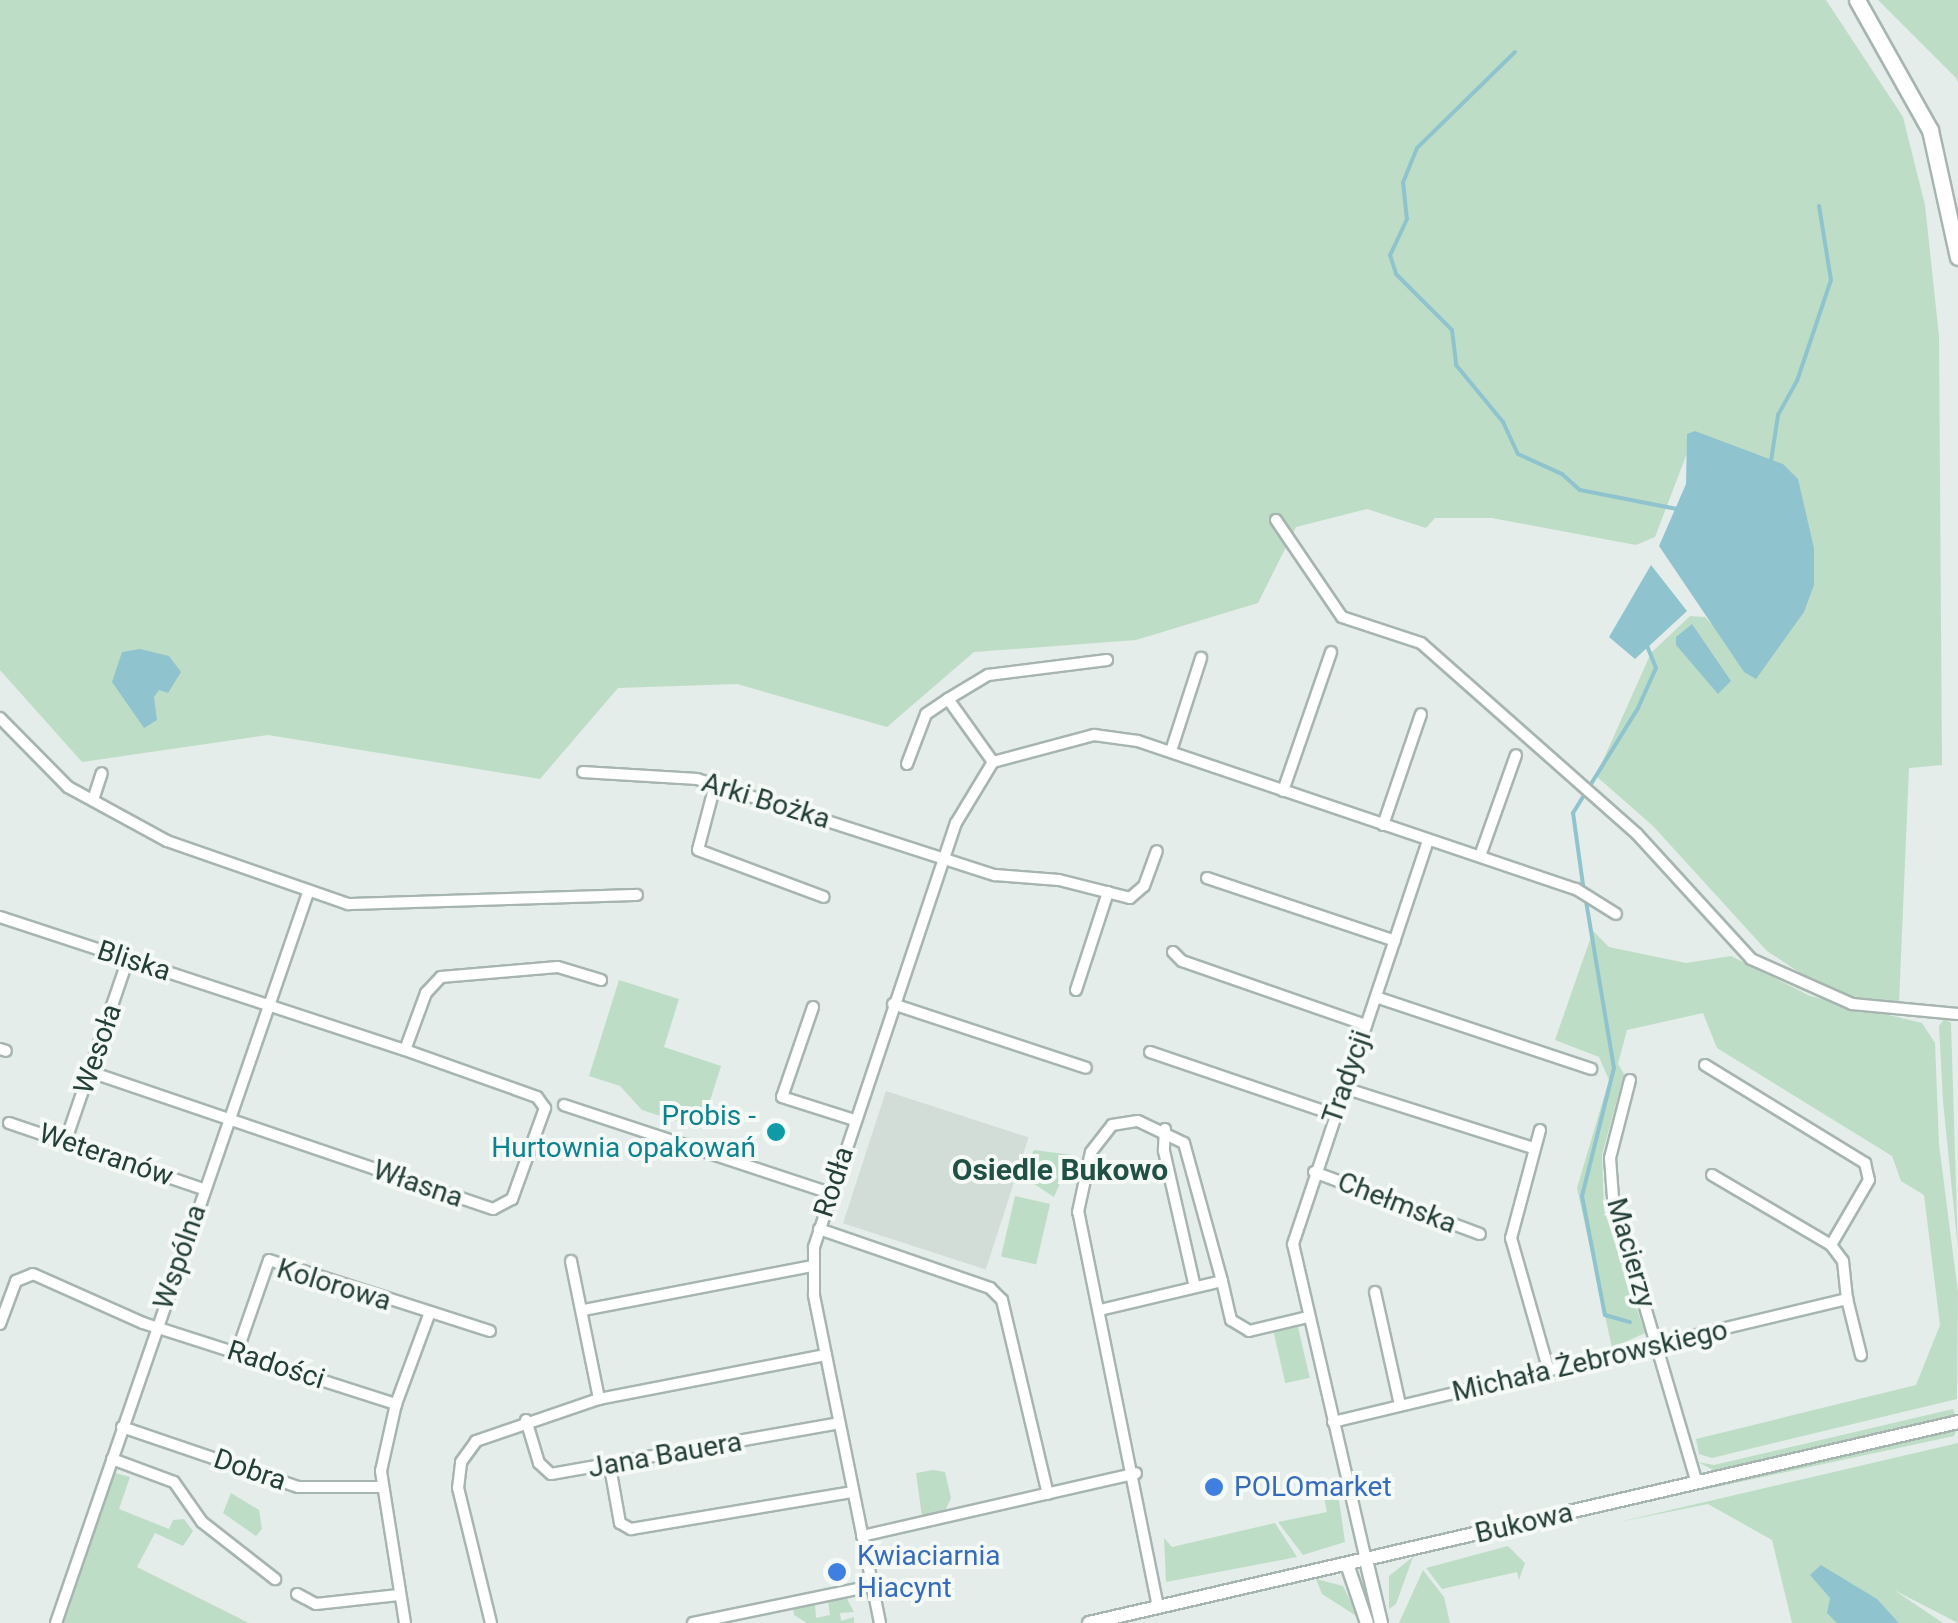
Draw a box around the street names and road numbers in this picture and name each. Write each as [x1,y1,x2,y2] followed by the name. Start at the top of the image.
[698,766,834,836] street label: Arki Bożka
[93,933,175,989] street label: Bliska
[67,1000,129,1098] street label: Wesoła
[1315,1026,1379,1128] street label: Tradycji
[34,1116,178,1194] street label: Weteranów
[807,1143,861,1221] street label: Rodła
[369,1153,467,1215] street label: Własna
[1333,1165,1461,1241] street label: Chełmska
[1599,1194,1663,1312] street label: Macierzy
[146,1200,214,1314] street label: Wspólna
[273,1252,395,1318] street label: Kolorowa
[1449,1313,1731,1409] street label: Michała Żebrowskiego
[223,1334,329,1396] street label: Radości
[586,1425,744,1485] street label: Jana Bauera
[209,1442,291,1498] street label: Dobra
[1472,1495,1576,1551] street label: Bukowa

